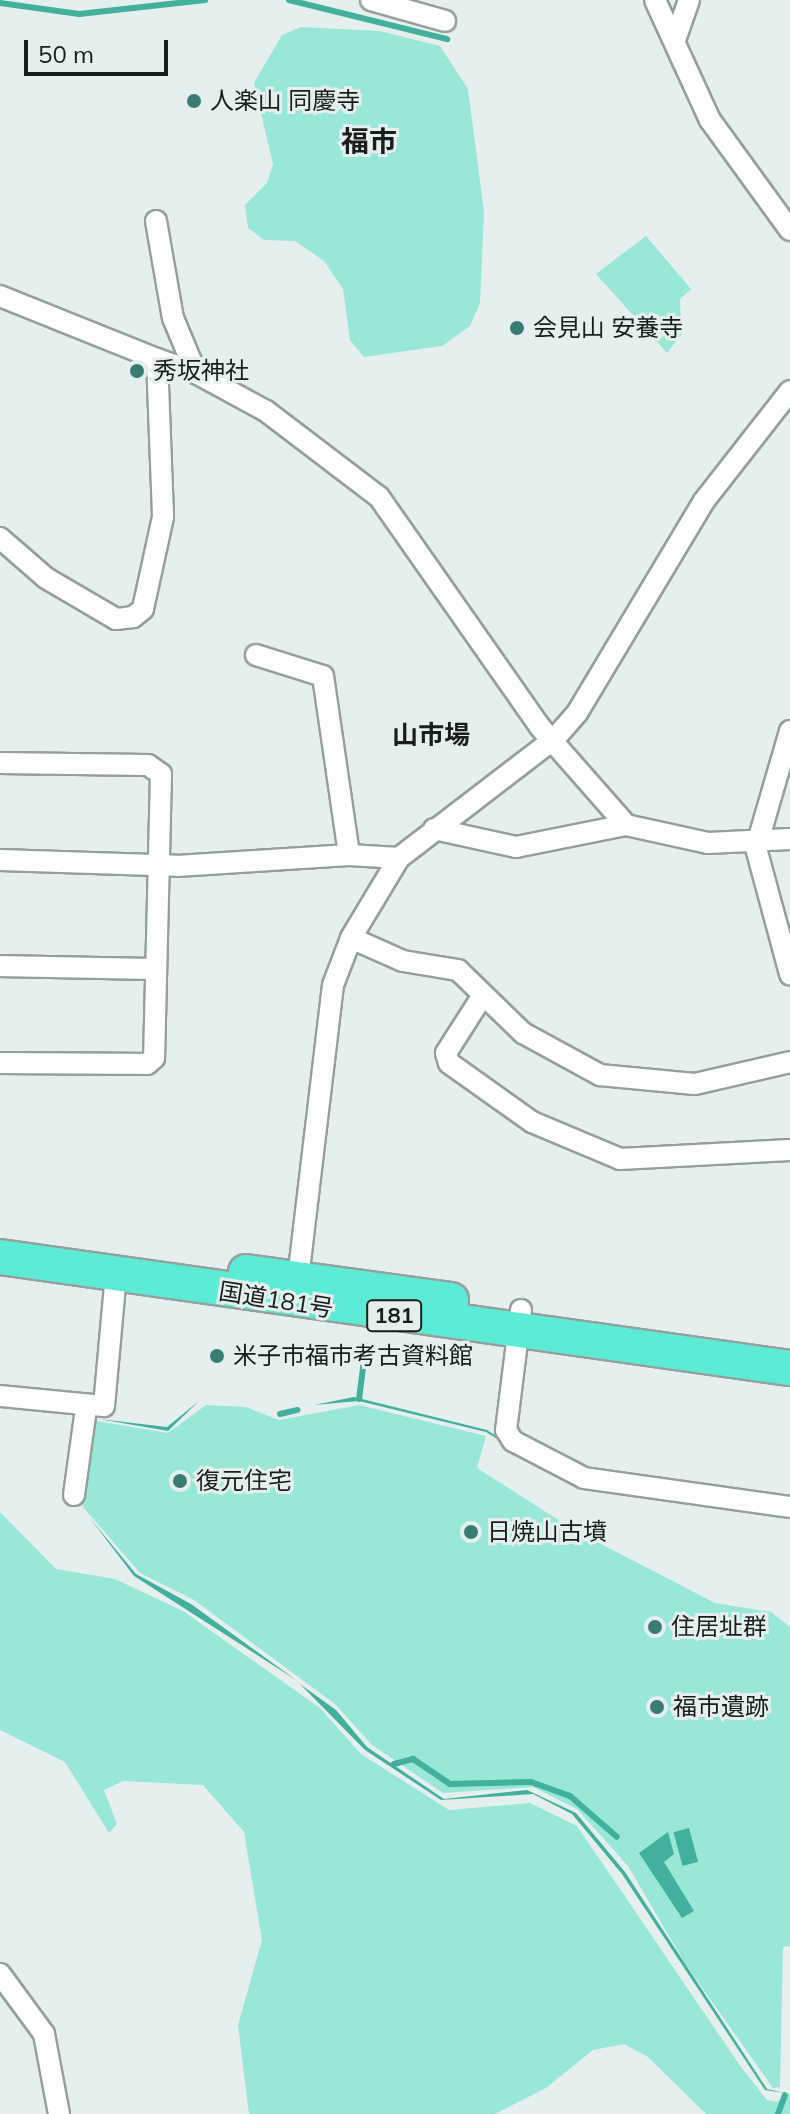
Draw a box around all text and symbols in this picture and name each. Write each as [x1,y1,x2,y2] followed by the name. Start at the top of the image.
[28,24,172,74] scale bar
[38,39,94,69] text: 50 m
[210,87,360,115] place label: 人楽山 同慶寺
[185,92,203,110] marker: 人楽山 同慶寺
[341,124,397,158] district label: 福市
[533,314,683,342] place label: 会見山 安養寺
[508,319,526,337] marker: 会見山 安養寺
[153,357,249,385] place label: 秀坂神社
[128,362,146,380] marker: 秀坂神社
[392,719,470,751] district label: 山市場
[217,1277,335,1323] street label: 国道181号
[366,1298,422,1334] road number: 181
[233,1342,473,1370] place label: 米子市福市考古資料館
[208,1347,226,1365] marker: 米子市福市考古資料館
[196,1467,292,1495] place label: 復元住宅
[171,1472,189,1490] marker: 復元住宅
[487,1518,607,1546] place label: 日焼山古墳
[462,1523,480,1541] marker: 日焼山古墳
[671,1613,767,1641] place label: 住居址群
[646,1618,664,1636] marker: 住居址群
[673,1693,769,1721] place label: 福市遺跡
[648,1698,666,1716] marker: 福市遺跡

